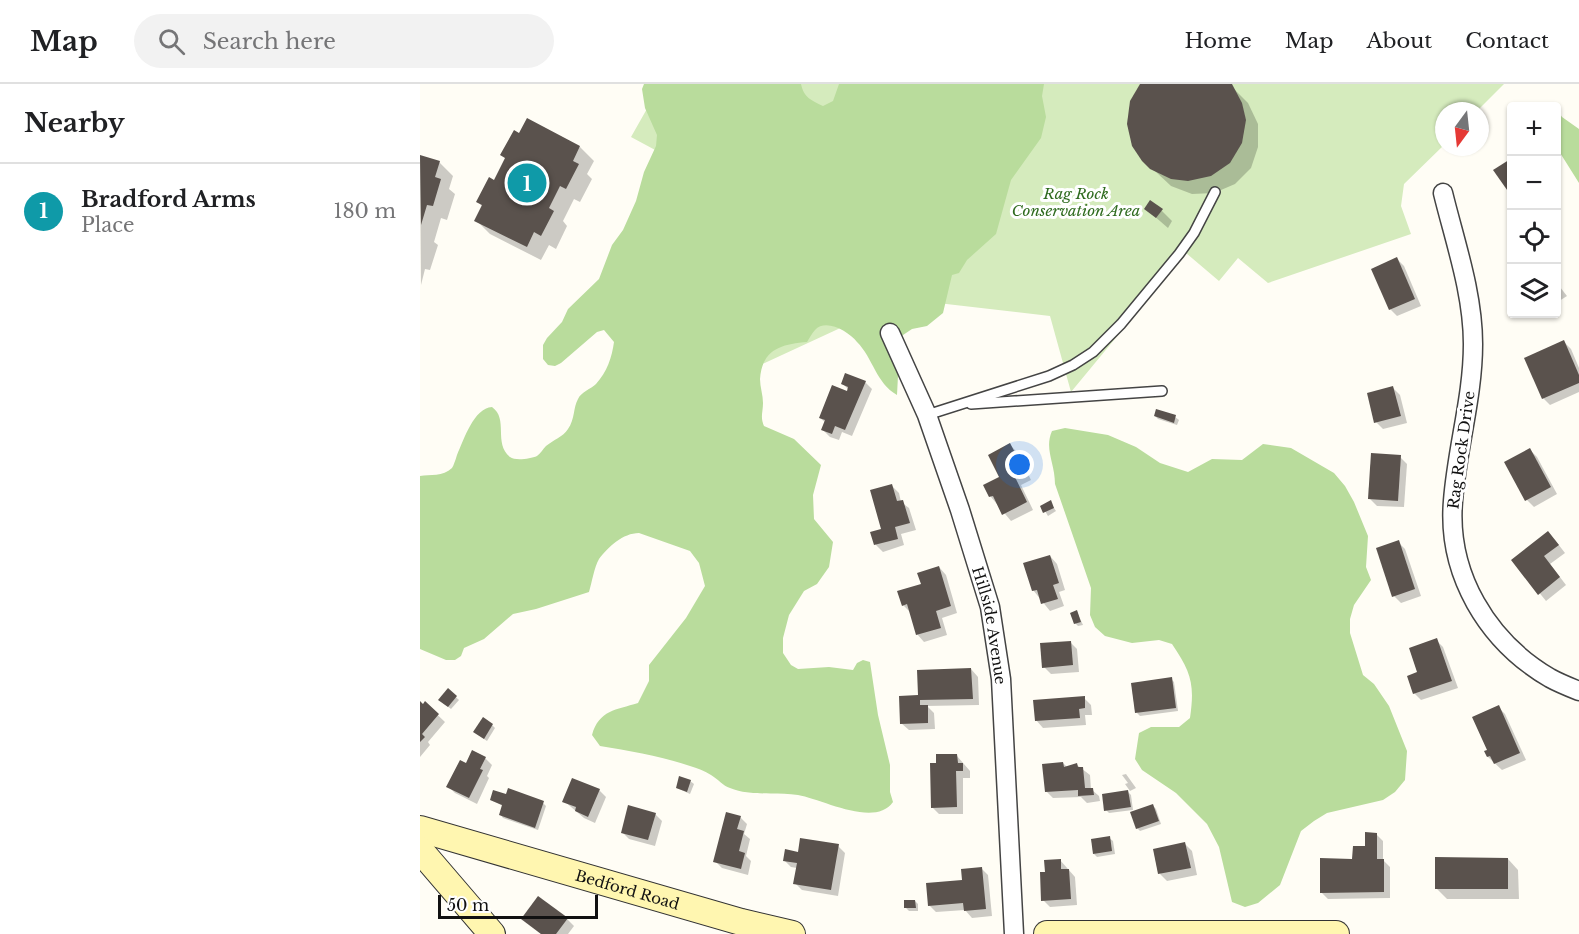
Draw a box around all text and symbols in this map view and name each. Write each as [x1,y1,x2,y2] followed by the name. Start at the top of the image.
[134,14,554,68] search box
[30,24,98,59] text: Map
[155,25,188,58] icon: search
[203,28,336,55] text: Search here
[1185,28,1252,54] text: Home
[1285,28,1333,54] text: Map
[1366,28,1432,54] text: About
[1465,28,1549,54] text: Contact
[1435,102,1489,156] north arrow
[1507,102,1561,318] map controls
[1507,102,1561,156] button: +
[24,107,125,139] text: Nearby
[1507,156,1561,210] button: −
[508,160,546,206] pin: 1
[1012,184,1140,220] park label: Rag Rock Conservation Area
[81,186,256,213] text: Bradford Arms
[39,199,48,223] text: 1
[333,199,396,223] text: 180 m
[1507,210,1561,264] button: locate
[81,213,135,237] text: Place
[1507,264,1561,318] button: layers
[1443,390,1479,510] street label: Rag Rock Drive
[1005,450,1034,479] your location
[968,564,1011,685] street label: Hillside Avenue
[573,865,682,913] street label: Bedford Road
[438,892,598,920] scale bar
[447,895,489,915] text: 50 m

